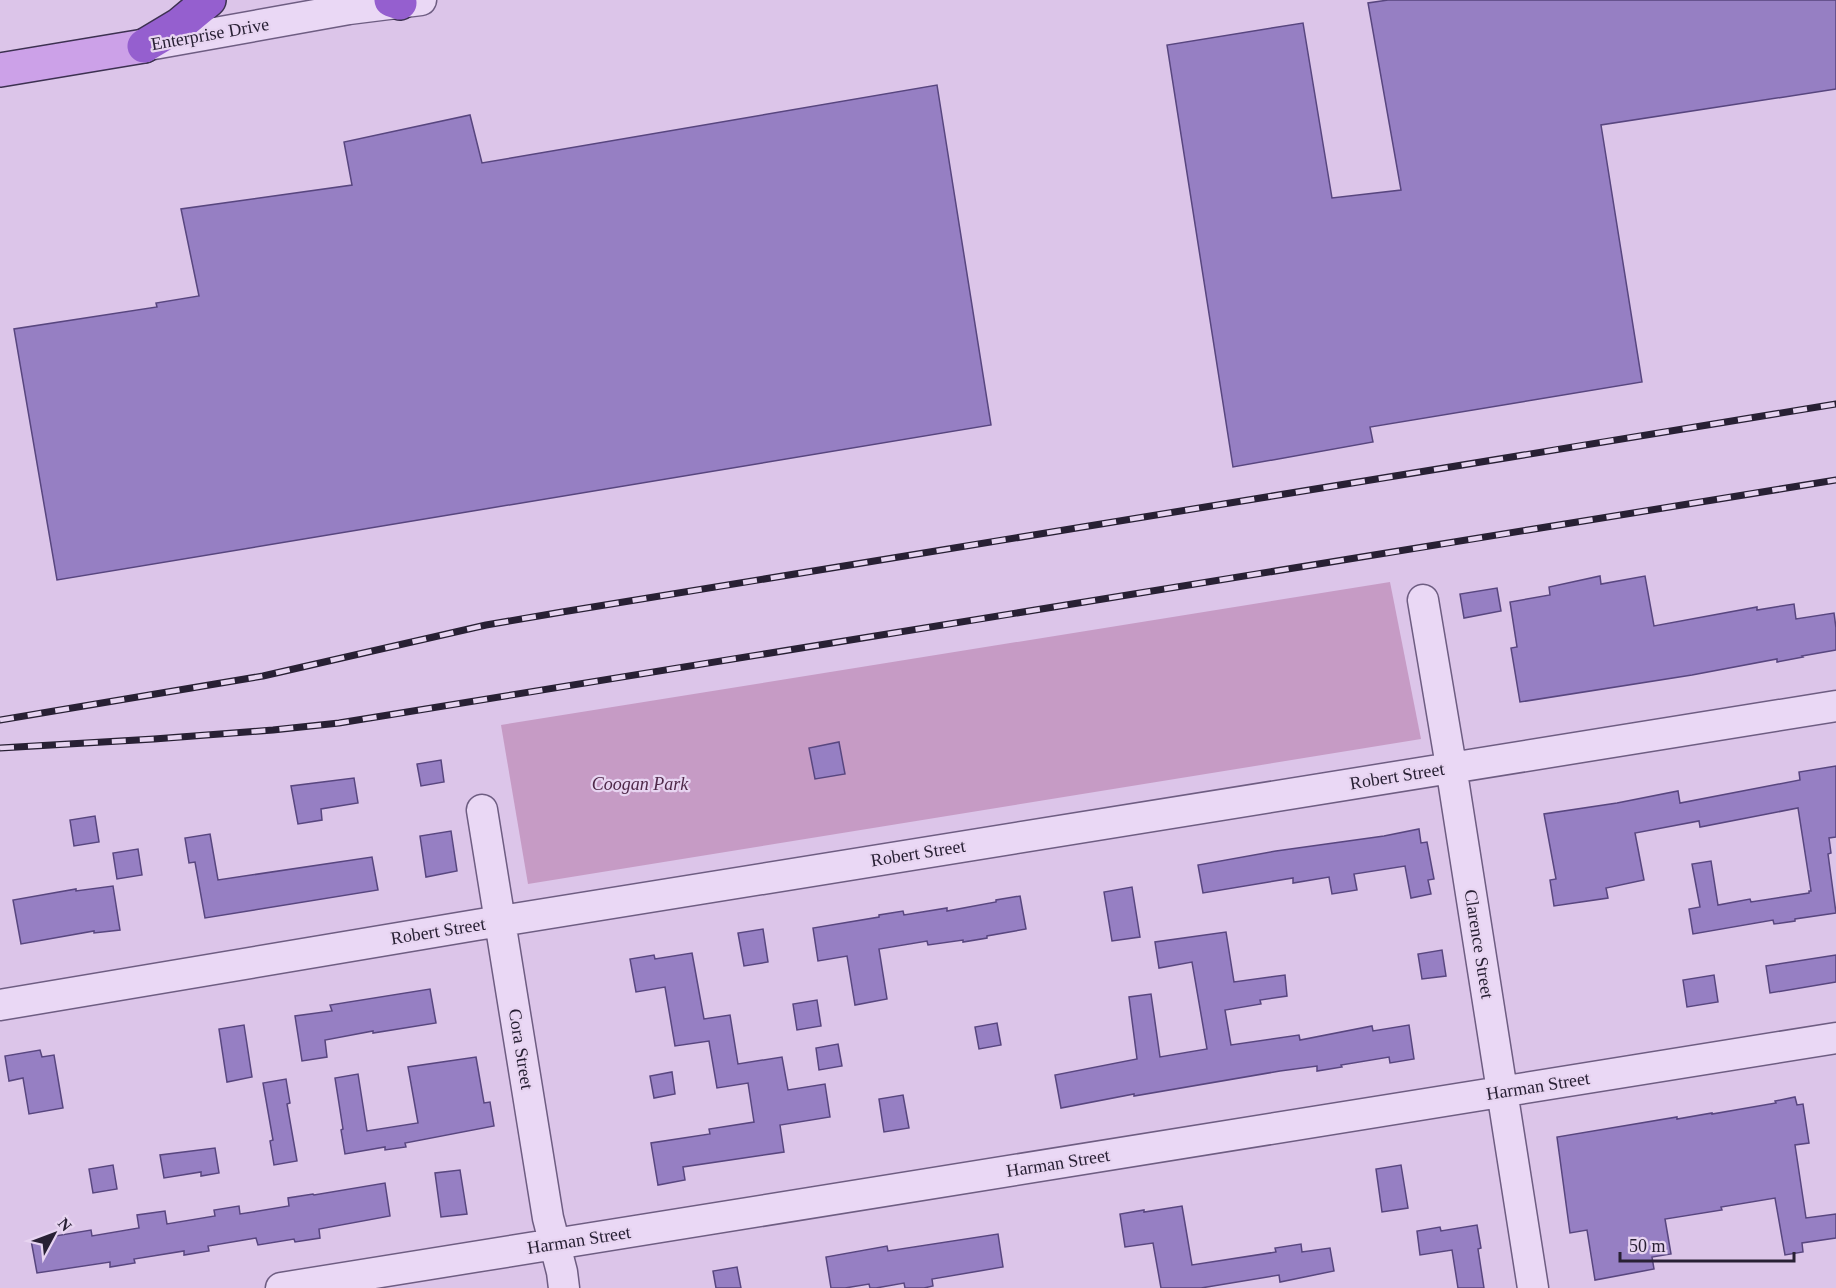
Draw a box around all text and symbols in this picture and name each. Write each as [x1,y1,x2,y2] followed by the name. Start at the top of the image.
[149,14,271,54] street label: Enterprise Drive
[1348,759,1446,793] street label: Robert Street
[592,774,689,794] park label: Coogan Park
[869,836,967,870] street label: Robert Street
[1460,888,1498,1000] street label: Clarence Street
[389,914,487,948] street label: Robert Street
[505,1007,537,1091] street label: Cora Street
[1485,1068,1591,1104] street label: Harman Street
[1005,1145,1111,1181] street label: Harman Street
[24,1204,84,1264] north arrow
[55,1215,75,1235] text: N
[526,1222,632,1258] street label: Harman Street
[1620,1225,1794,1263] scale bar
[1629,1236,1666,1256] text: 50 m

